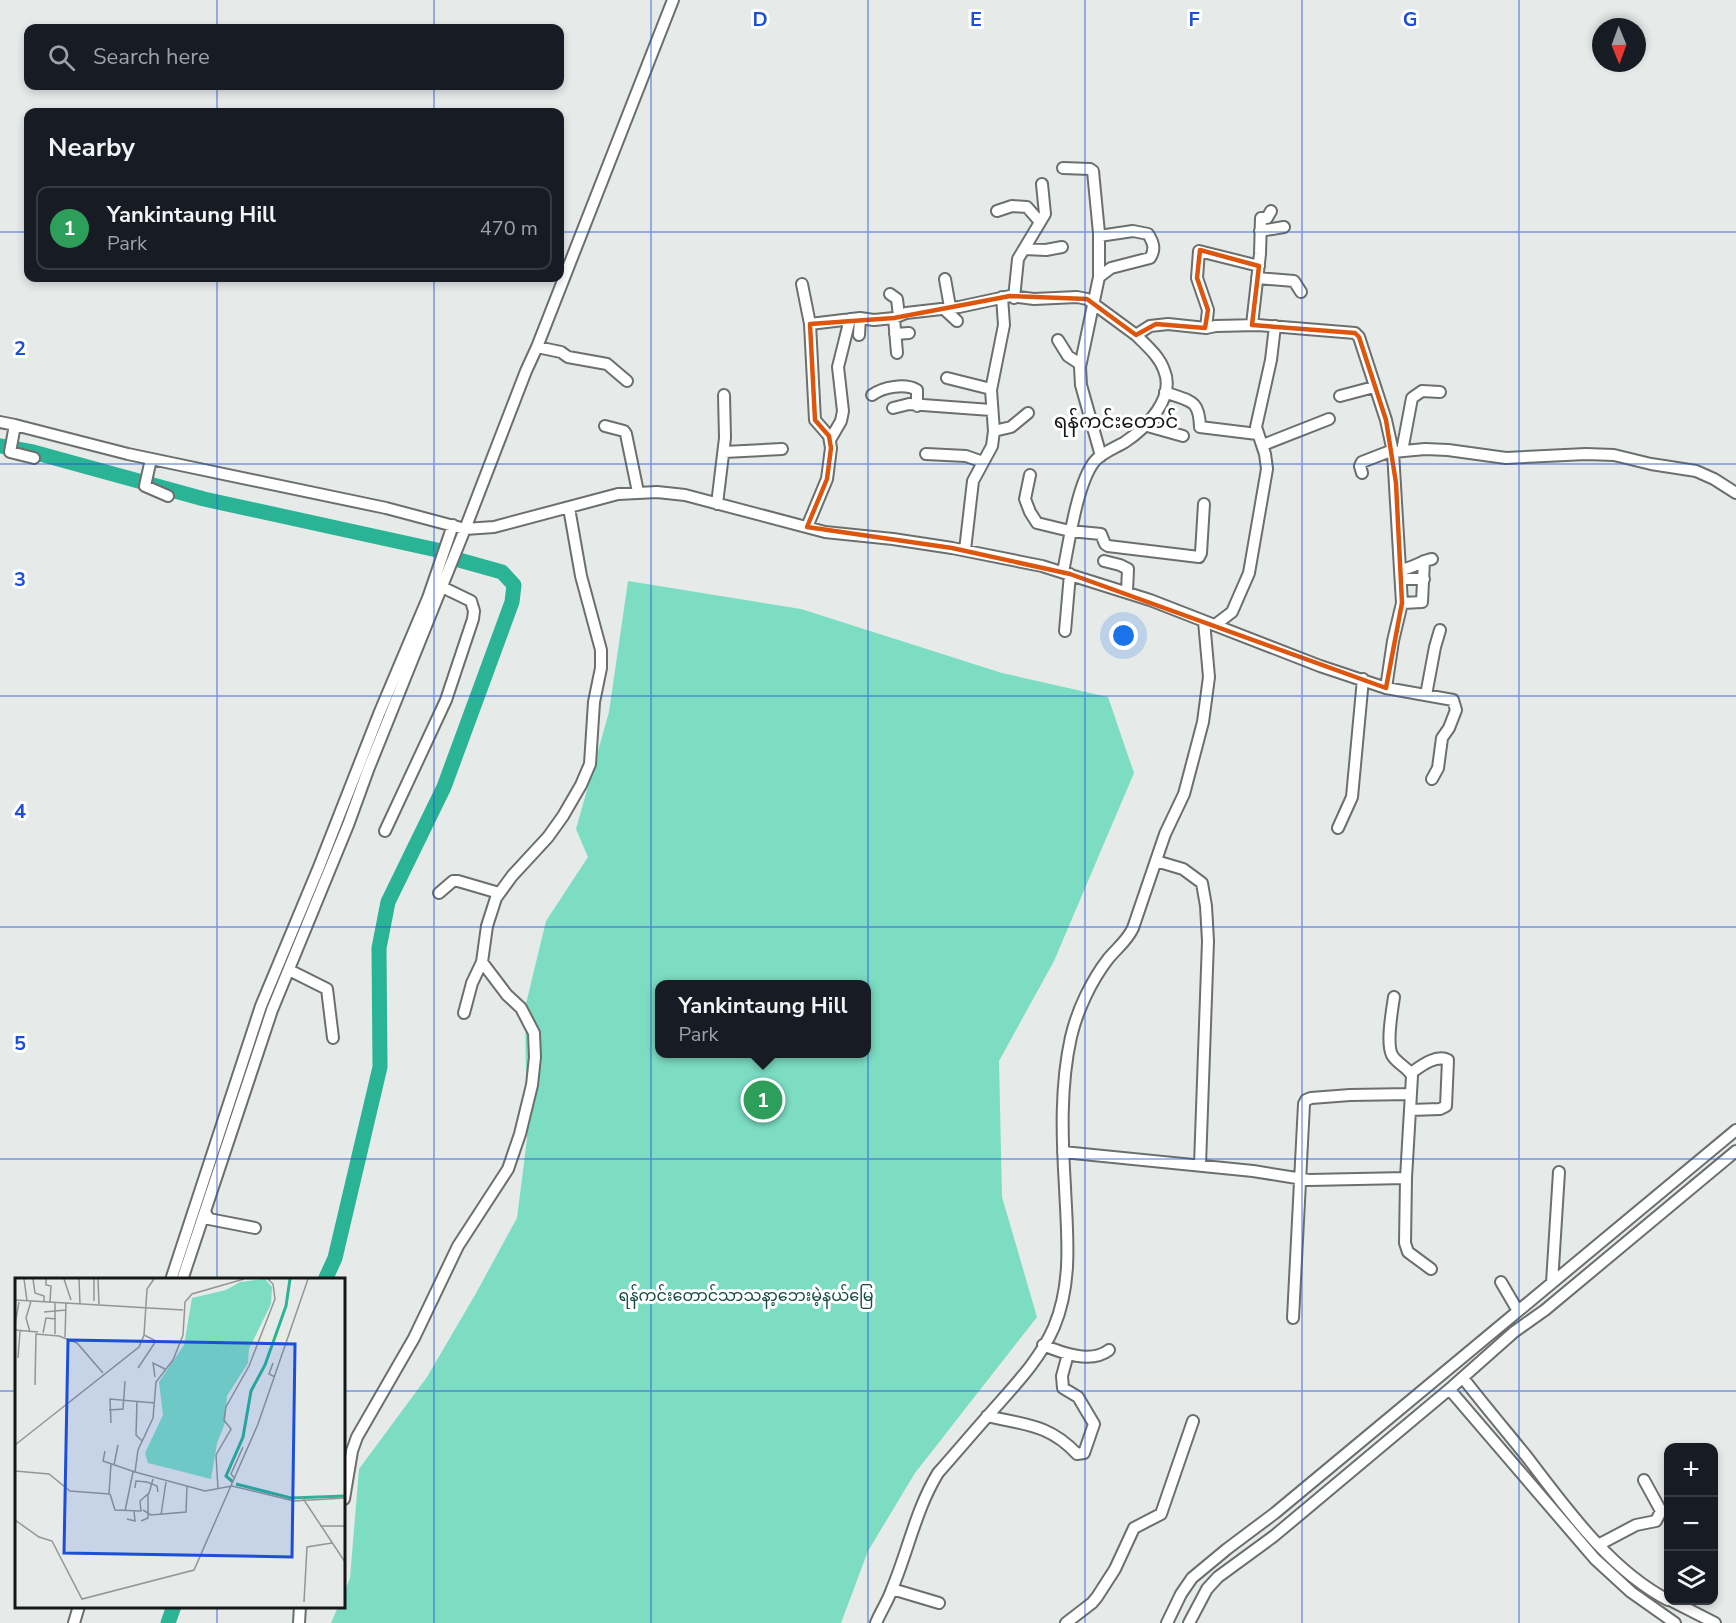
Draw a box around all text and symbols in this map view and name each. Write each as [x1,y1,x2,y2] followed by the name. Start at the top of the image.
[752,6,768,33] text: D
[970,6,982,33] text: E
[1188,6,1200,33] text: F
[1403,6,1417,33] text: G
[1592,18,1646,72] north arrow
[24,24,564,90] search box
[45,41,78,74] icon: search
[93,42,210,72] text: Search here
[48,130,135,165] text: Nearby
[107,200,276,230] text: Yankintaung Hill
[64,215,76,242] text: 1
[480,215,538,242] text: 470 m
[107,230,147,257] text: Park
[14,335,26,362] text: 2
[1054,407,1178,437] district label: ရန်ကင်းတောင်
[14,566,26,593] text: 3
[1109,621,1138,650] your location
[14,798,26,825] text: 4
[655,980,871,1058] popup
[678,991,848,1021] text: Yankintaung Hill
[678,1021,718,1048] text: Park
[14,1030,26,1057] text: 5
[744,1078,783,1122] pin: 1
[15,1278,345,1608] inset map
[618,1284,874,1309] park label: ရန်ကင်းတောင်သာသနာ့ဘေးမဲ့နယ်မြေ
[1664,1443,1718,1605] map controls
[1664,1443,1718,1497] button: +
[1664,1497,1718,1551] button: −
[1664,1551,1718,1605] button: layers

